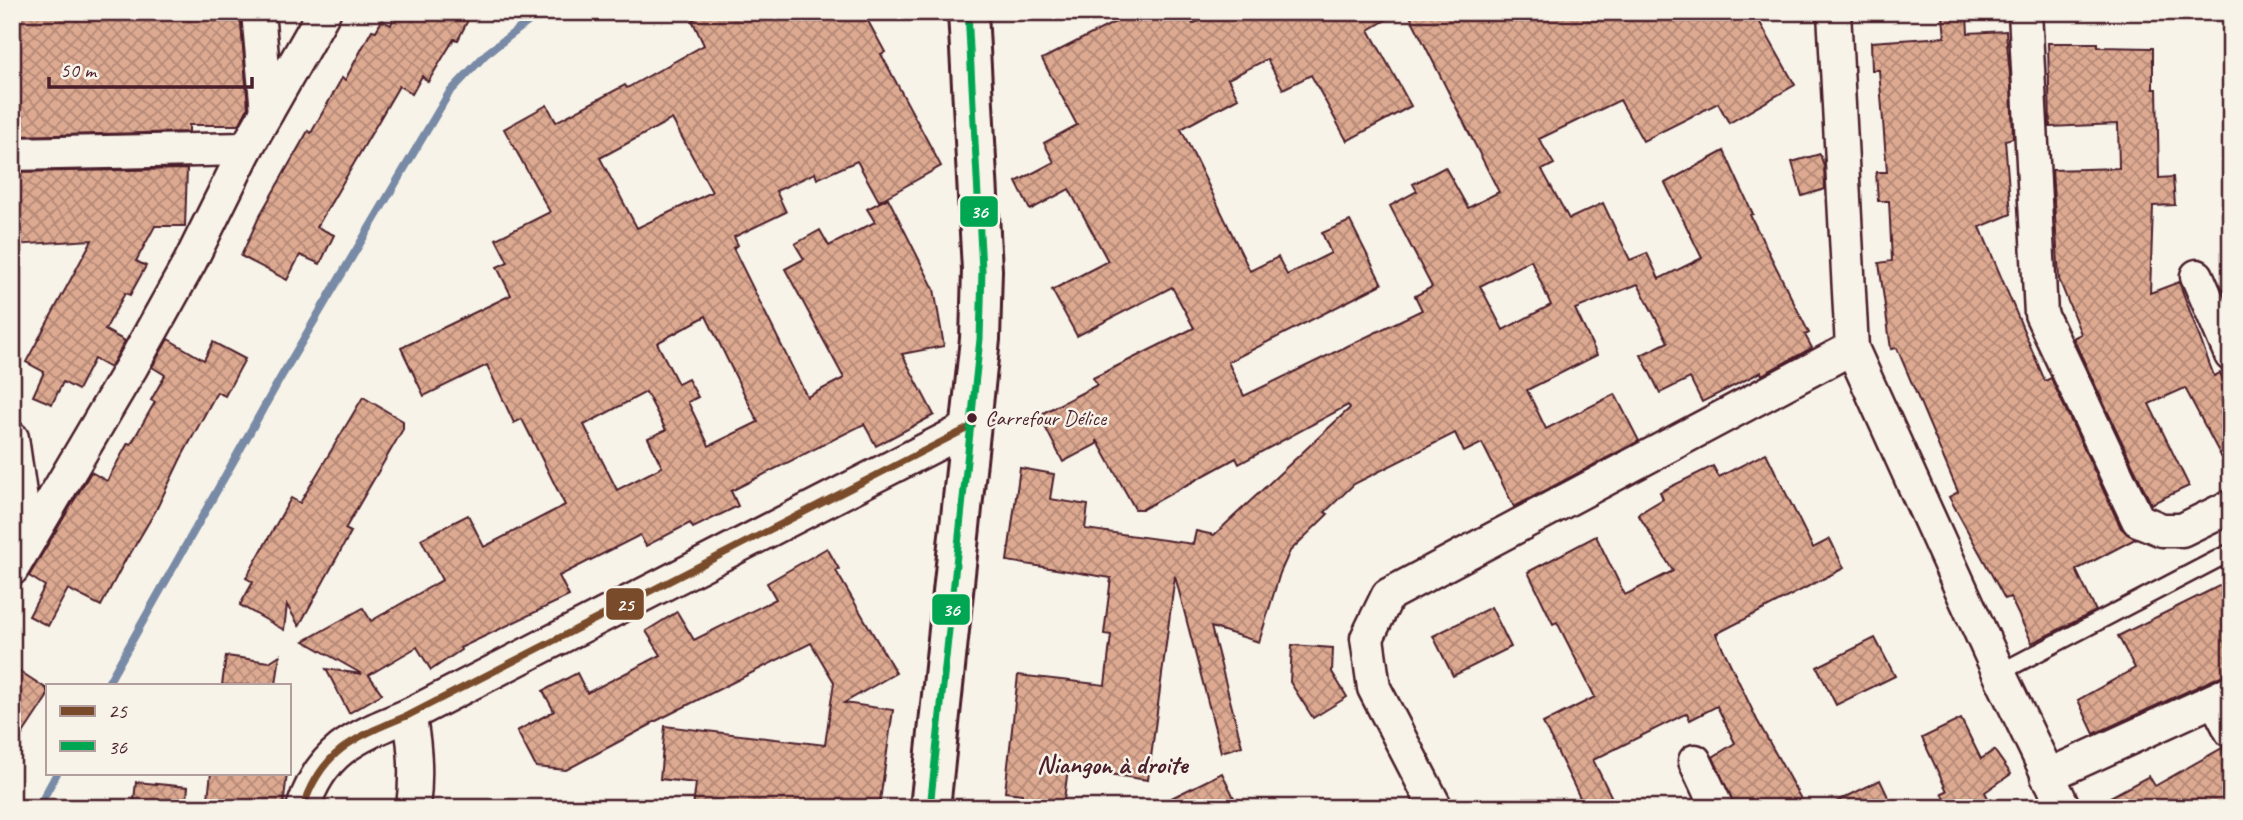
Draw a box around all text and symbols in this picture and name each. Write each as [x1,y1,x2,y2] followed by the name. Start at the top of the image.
[49,46,252,90] scale bar
[60,57,98,83] text: 50 m
[959,195,999,228] line badge: 36
[970,200,990,224] text: 36
[985,404,1108,432] place label: Carrefour Délice
[965,411,979,425] marker: Carrefour Délice
[605,587,645,621] line badge: 25
[617,593,635,617] text: 25
[931,593,971,626] line badge: 36
[942,598,962,622] text: 36
[46,684,290,774] legend
[108,698,128,724] text: 25
[108,734,127,760] text: 36
[1037,748,1190,781] district label: Niangon à droite

